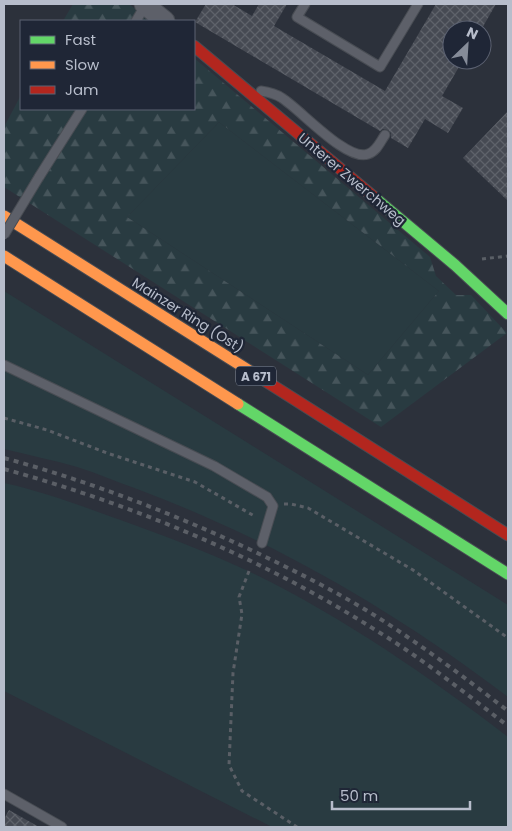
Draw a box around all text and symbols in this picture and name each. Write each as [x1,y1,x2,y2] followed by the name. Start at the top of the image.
[20,20,195,110] legend
[442,20,492,70] north arrow
[463,22,481,45] text: N
[65,29,96,50] text: Fast
[65,54,100,75] text: Slow
[65,79,99,100] text: Jam
[294,128,410,230] street label: Unterer Zwerchweg
[128,273,248,357] street label: Mainzer Ring (Ost)
[236,366,276,386] road number: A 671
[332,778,470,810] scale bar
[340,785,378,806] text: 50 m

